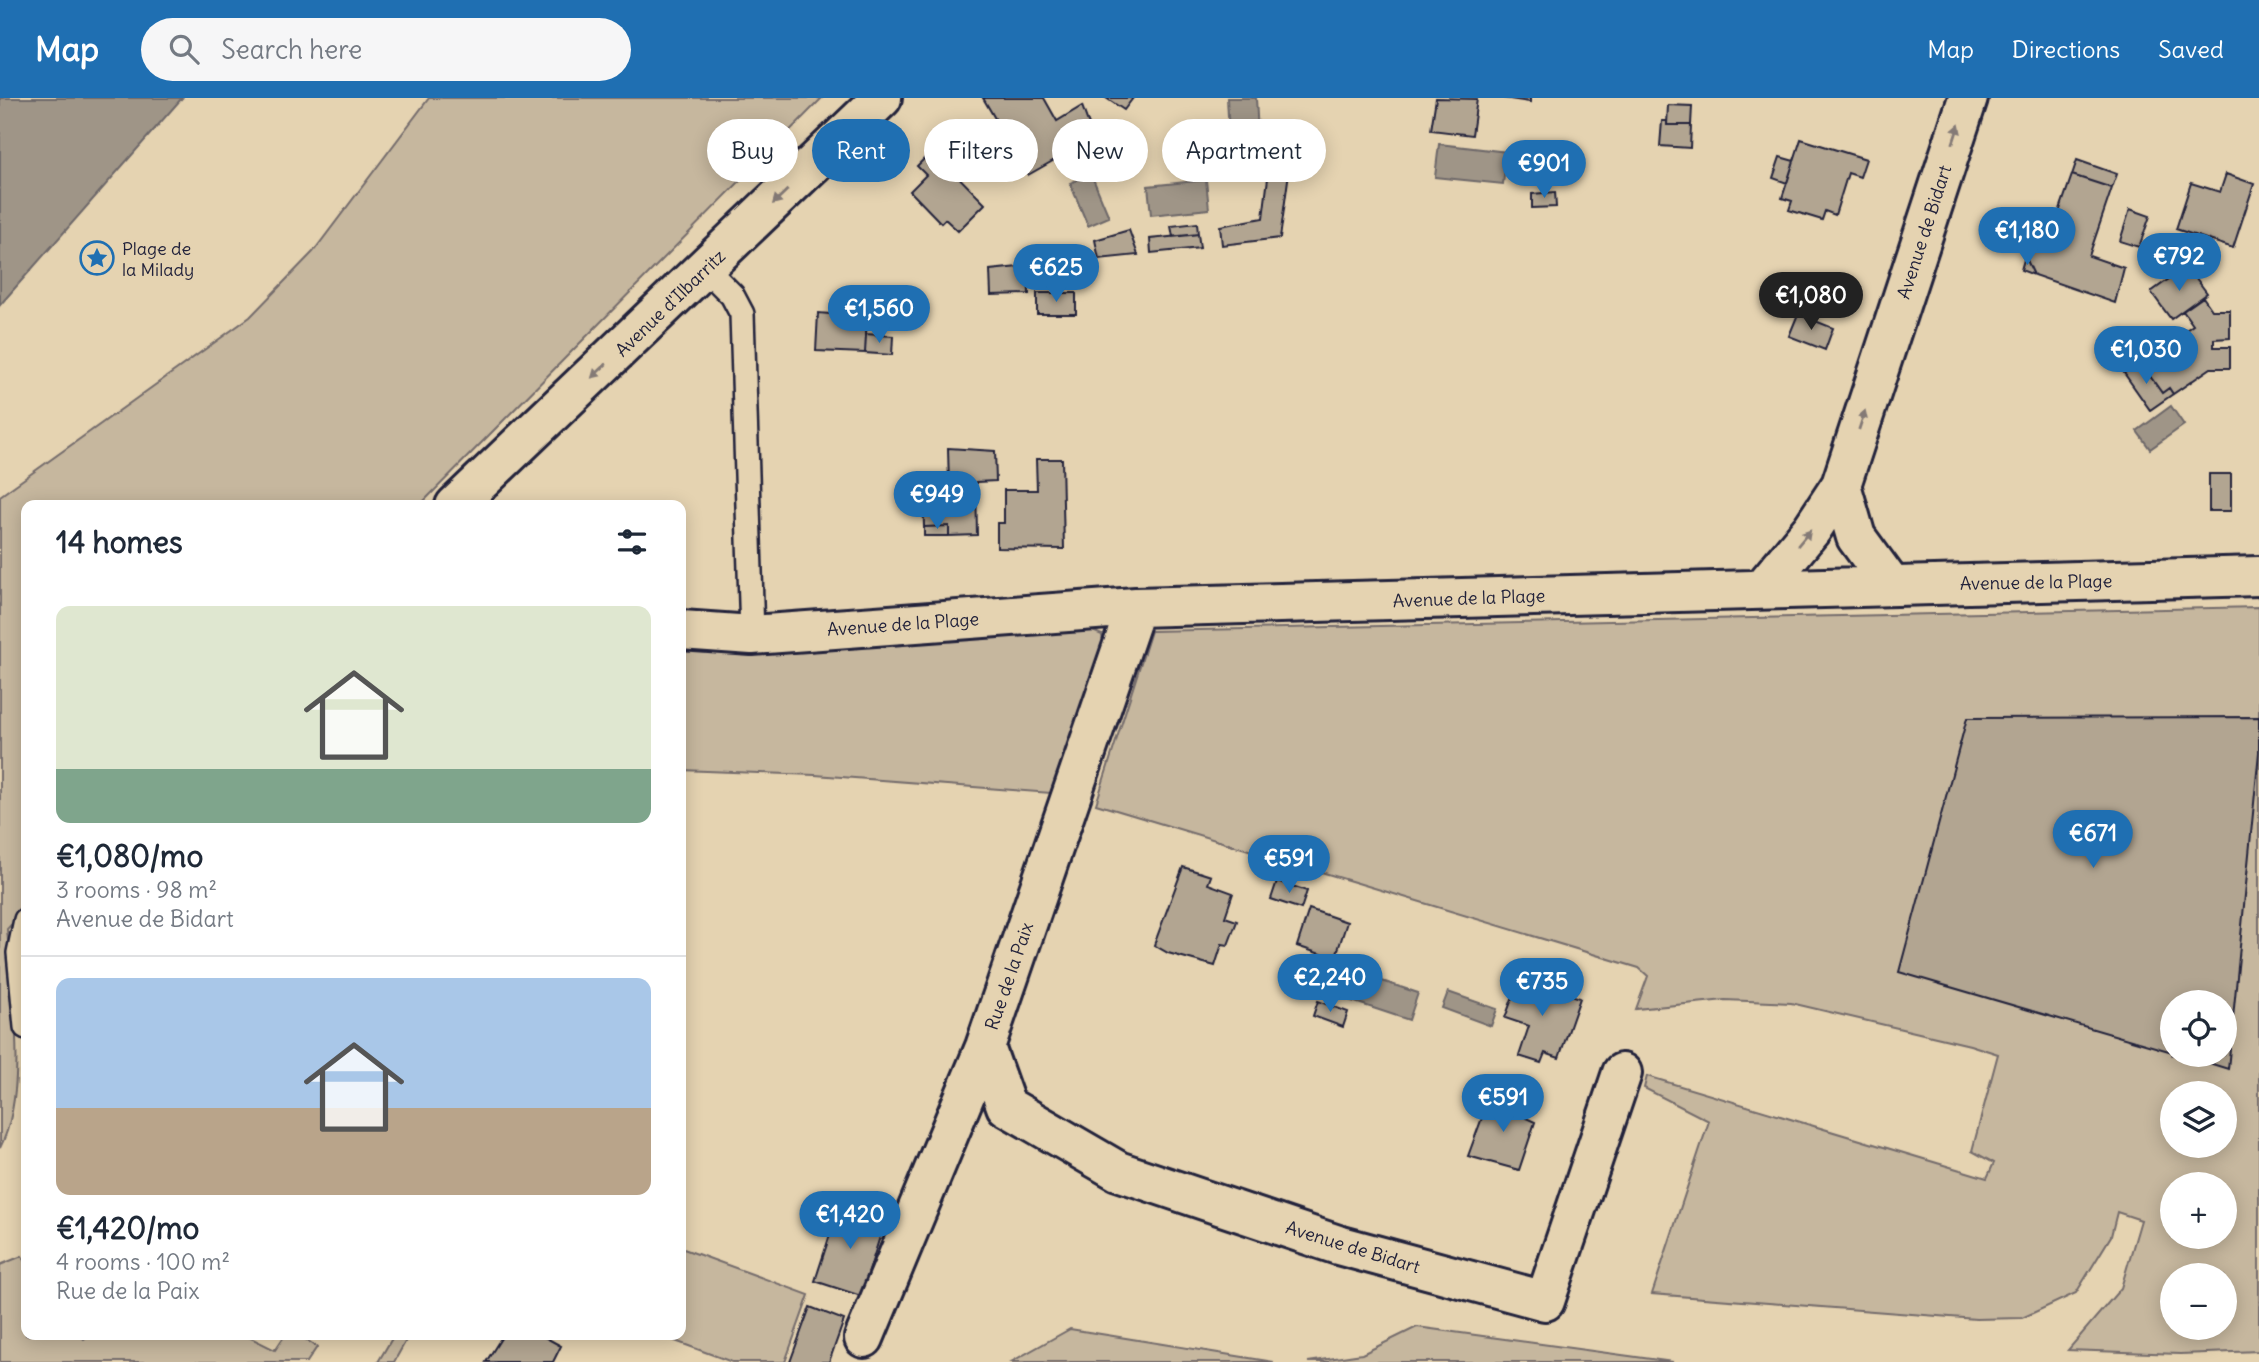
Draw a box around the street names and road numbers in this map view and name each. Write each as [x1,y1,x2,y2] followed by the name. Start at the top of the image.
[1892,162,1956,302] street label: Avenue de Bidart
[610,244,730,361] street label: Avenue d'Ilbarritz
[1960,569,2112,595] street label: Avenue de la Plage
[1392,584,1546,612] street label: Avenue de la Plage
[826,607,980,641] street label: Avenue de la Plage
[980,919,1038,1033] street label: Rue de la Paix
[1283,1216,1423,1278] street label: Avenue de Bidart

